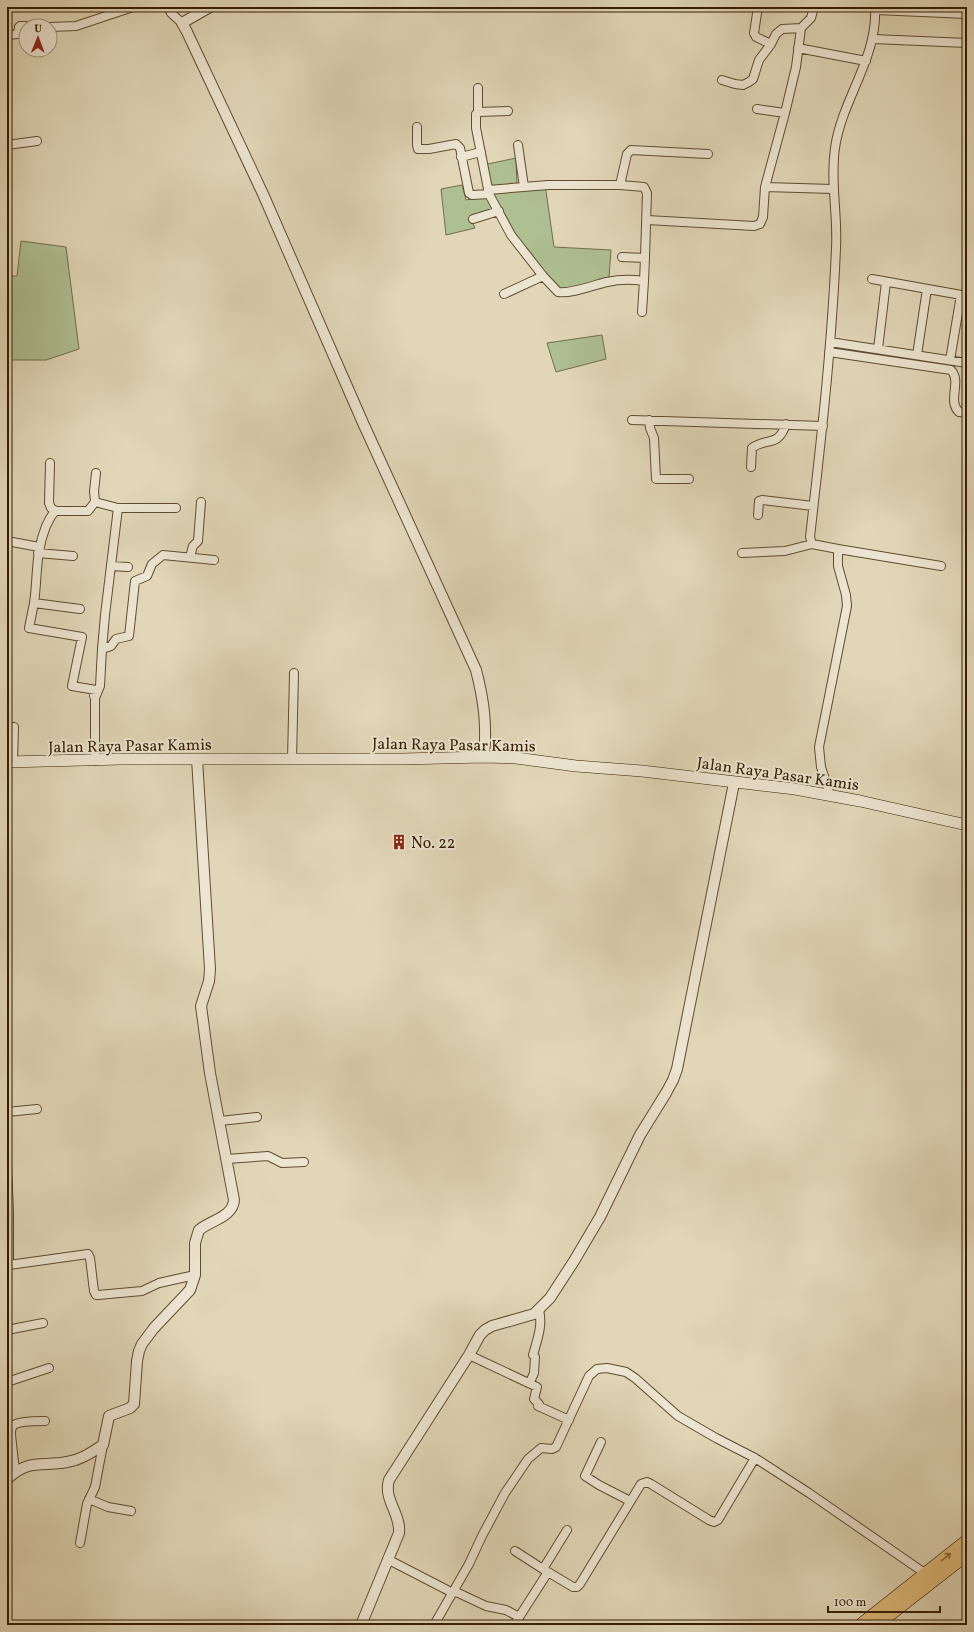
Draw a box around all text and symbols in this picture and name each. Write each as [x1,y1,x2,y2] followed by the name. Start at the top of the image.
[18,18,58,58] north arrow
[34,22,43,37] text: U
[372,734,536,758] street label: Jalan Raya Pasar Kamis
[48,735,212,759] street label: Jalan Raya Pasar Kamis
[695,753,860,797] street label: Jalan Raya Pasar Kamis
[390,833,408,851] building icon: No. 22
[411,833,455,855] place label: No. 22
[941,1552,952,1561] one-way arrow
[828,1588,940,1614] scale bar
[834,1595,867,1611] text: 100 m

